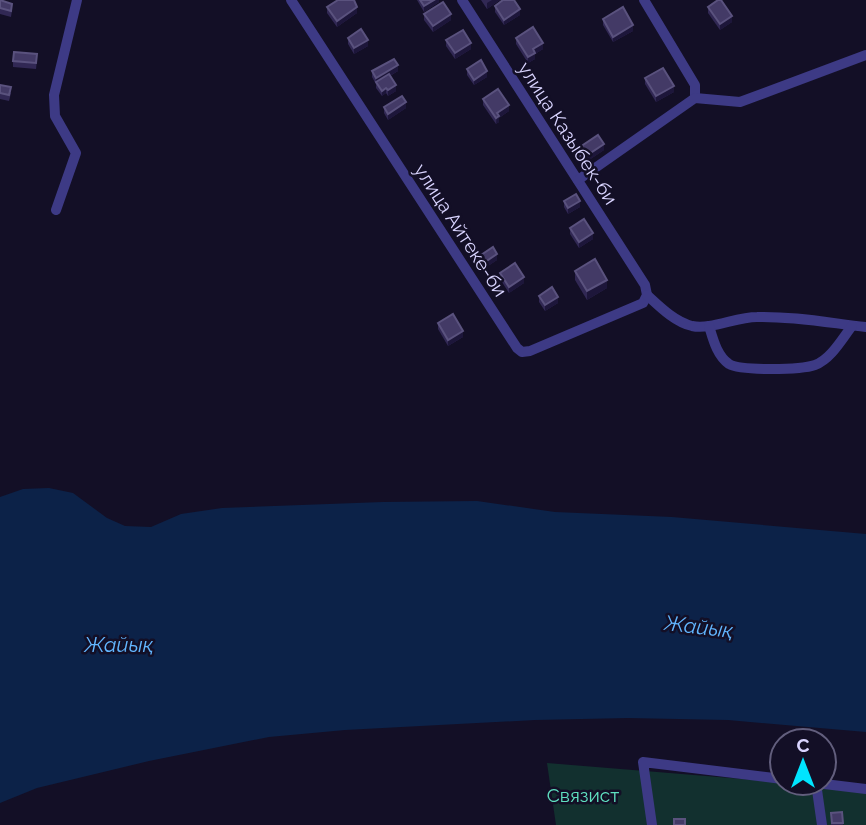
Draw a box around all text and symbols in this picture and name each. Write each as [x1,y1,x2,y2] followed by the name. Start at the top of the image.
[514,58,622,208] street label: улица Казыбек-би
[410,160,512,300] street label: улица Айтеке-би
[662,610,735,643] water label: Жайық
[83,632,154,657] water label: Жайық
[768,727,838,797] north arrow
[796,734,810,756] text: С
[547,784,619,806] park label: Связист

